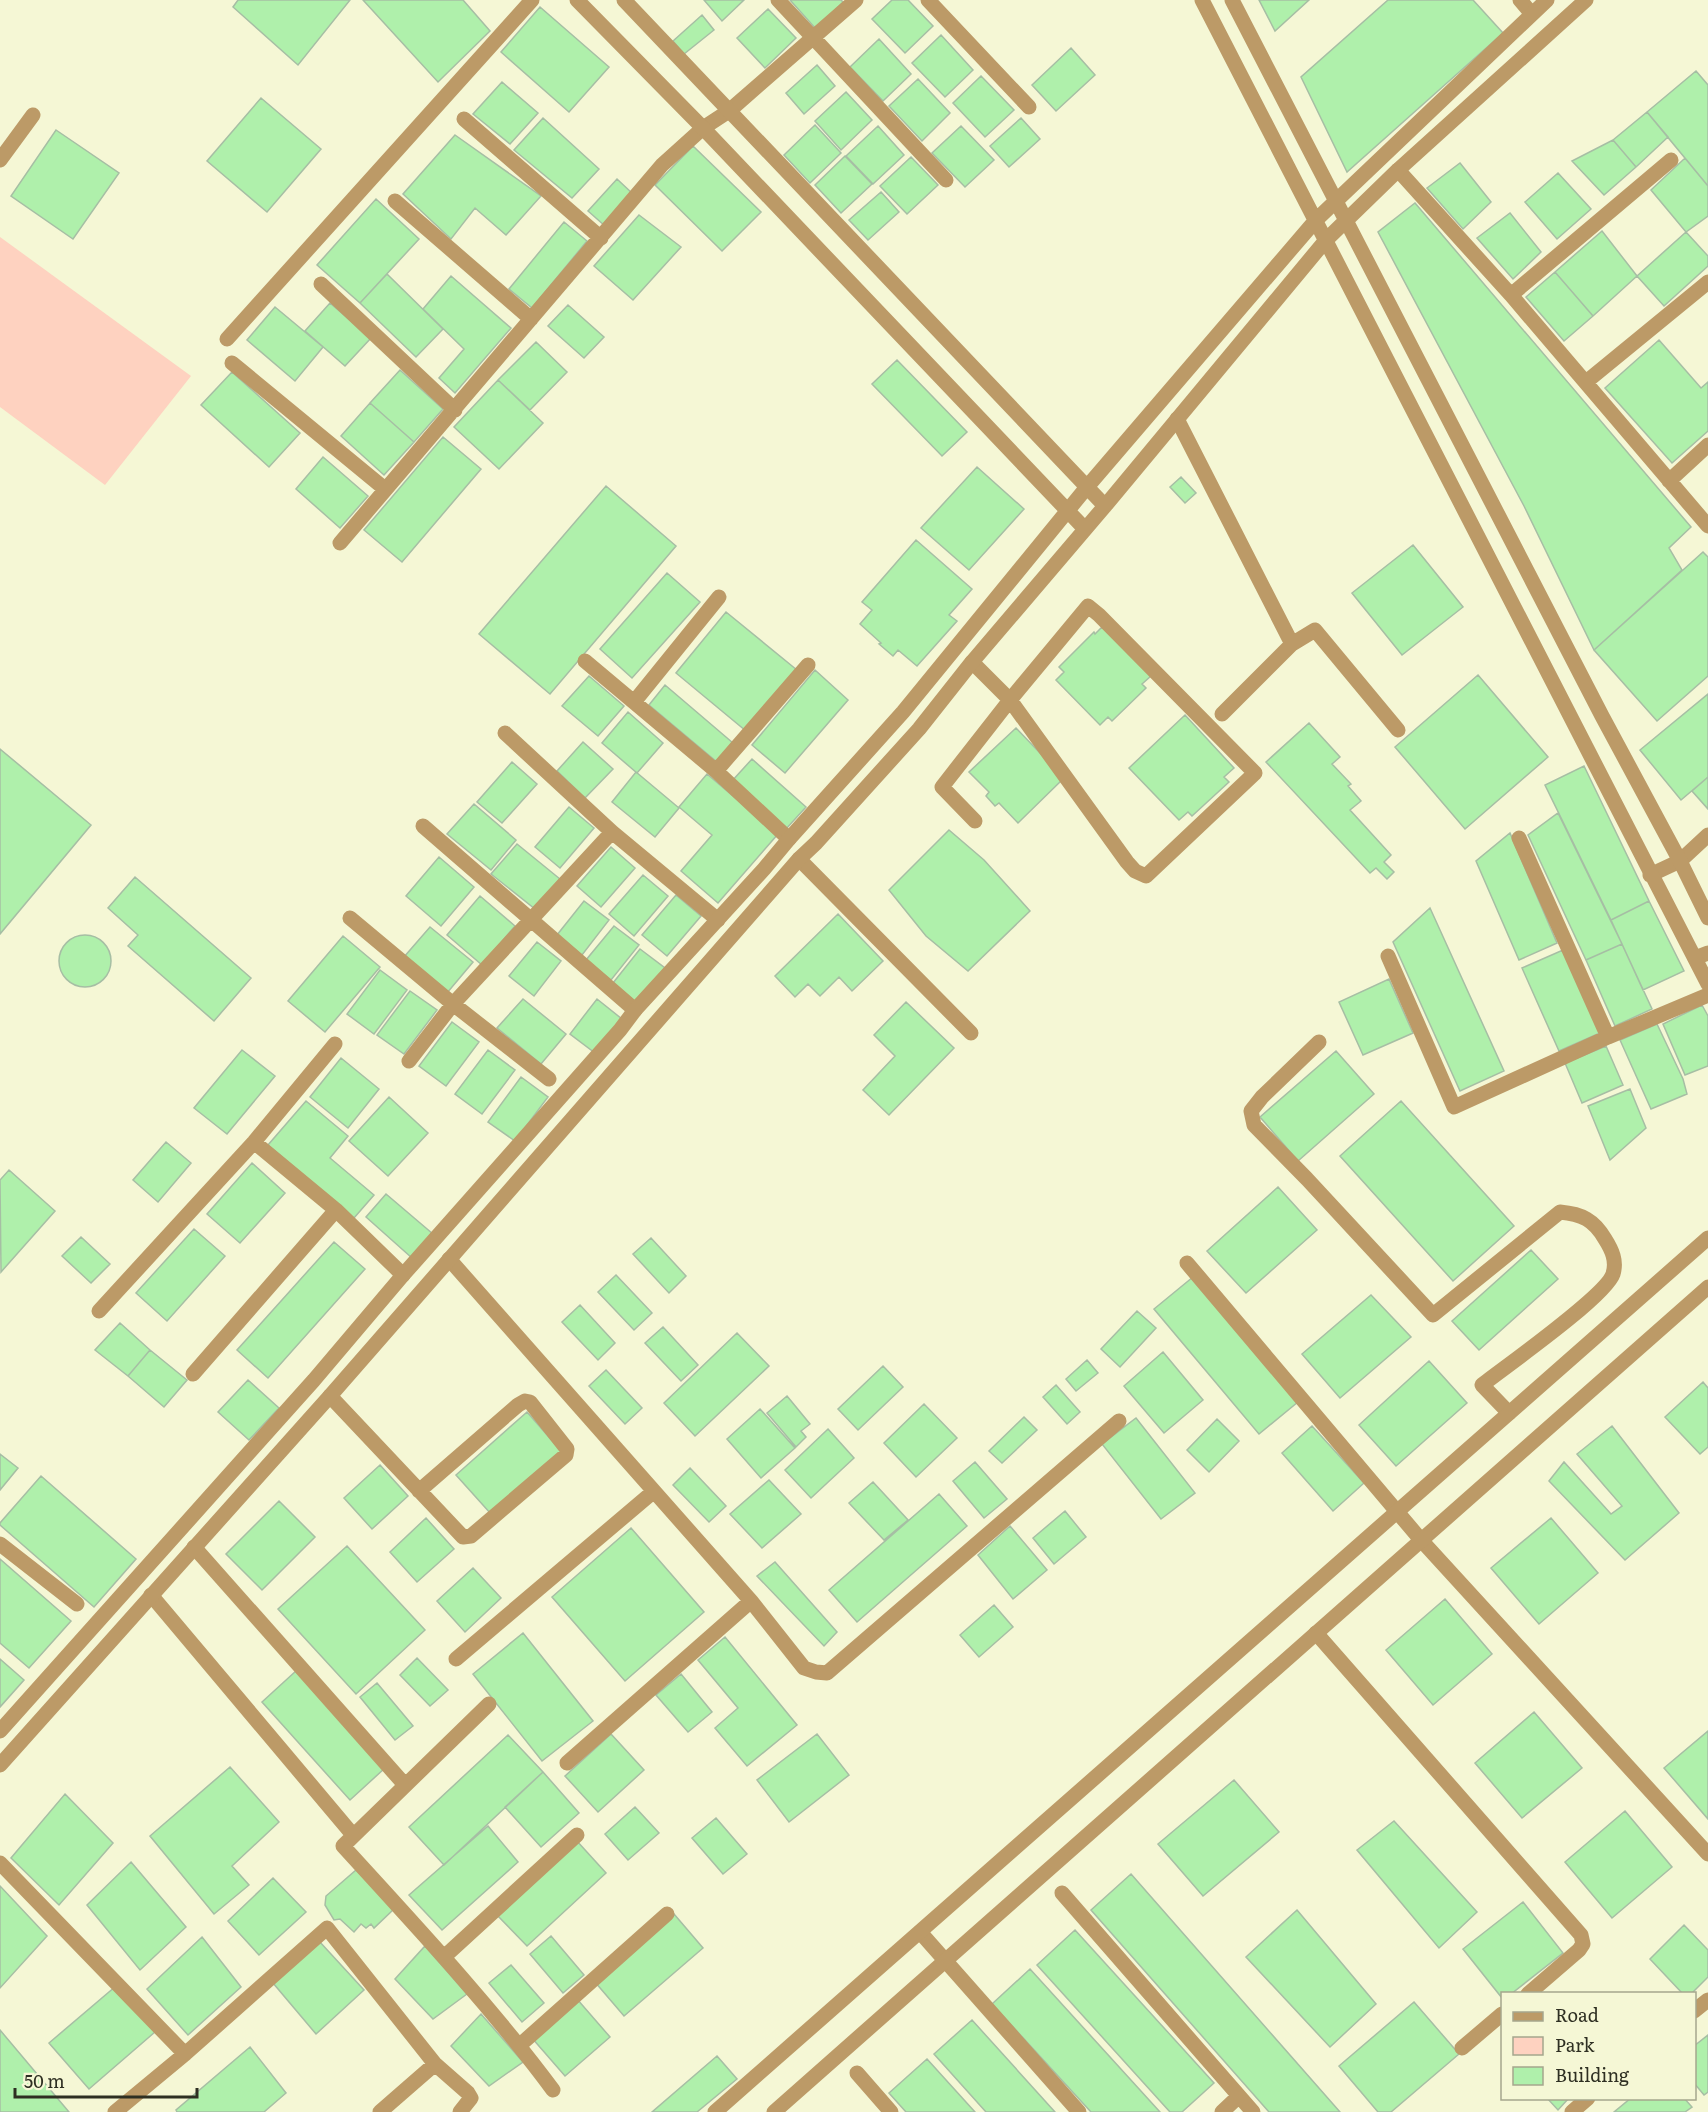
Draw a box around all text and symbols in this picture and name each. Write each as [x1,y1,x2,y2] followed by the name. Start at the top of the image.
[1501,1992,1696,2100] legend
[1555,2001,1599,2028] text: Road
[1555,2031,1596,2058] text: Park
[15,2061,196,2099] scale bar
[1555,2061,1630,2088] text: Building
[24,2067,65,2094] text: 50 m

